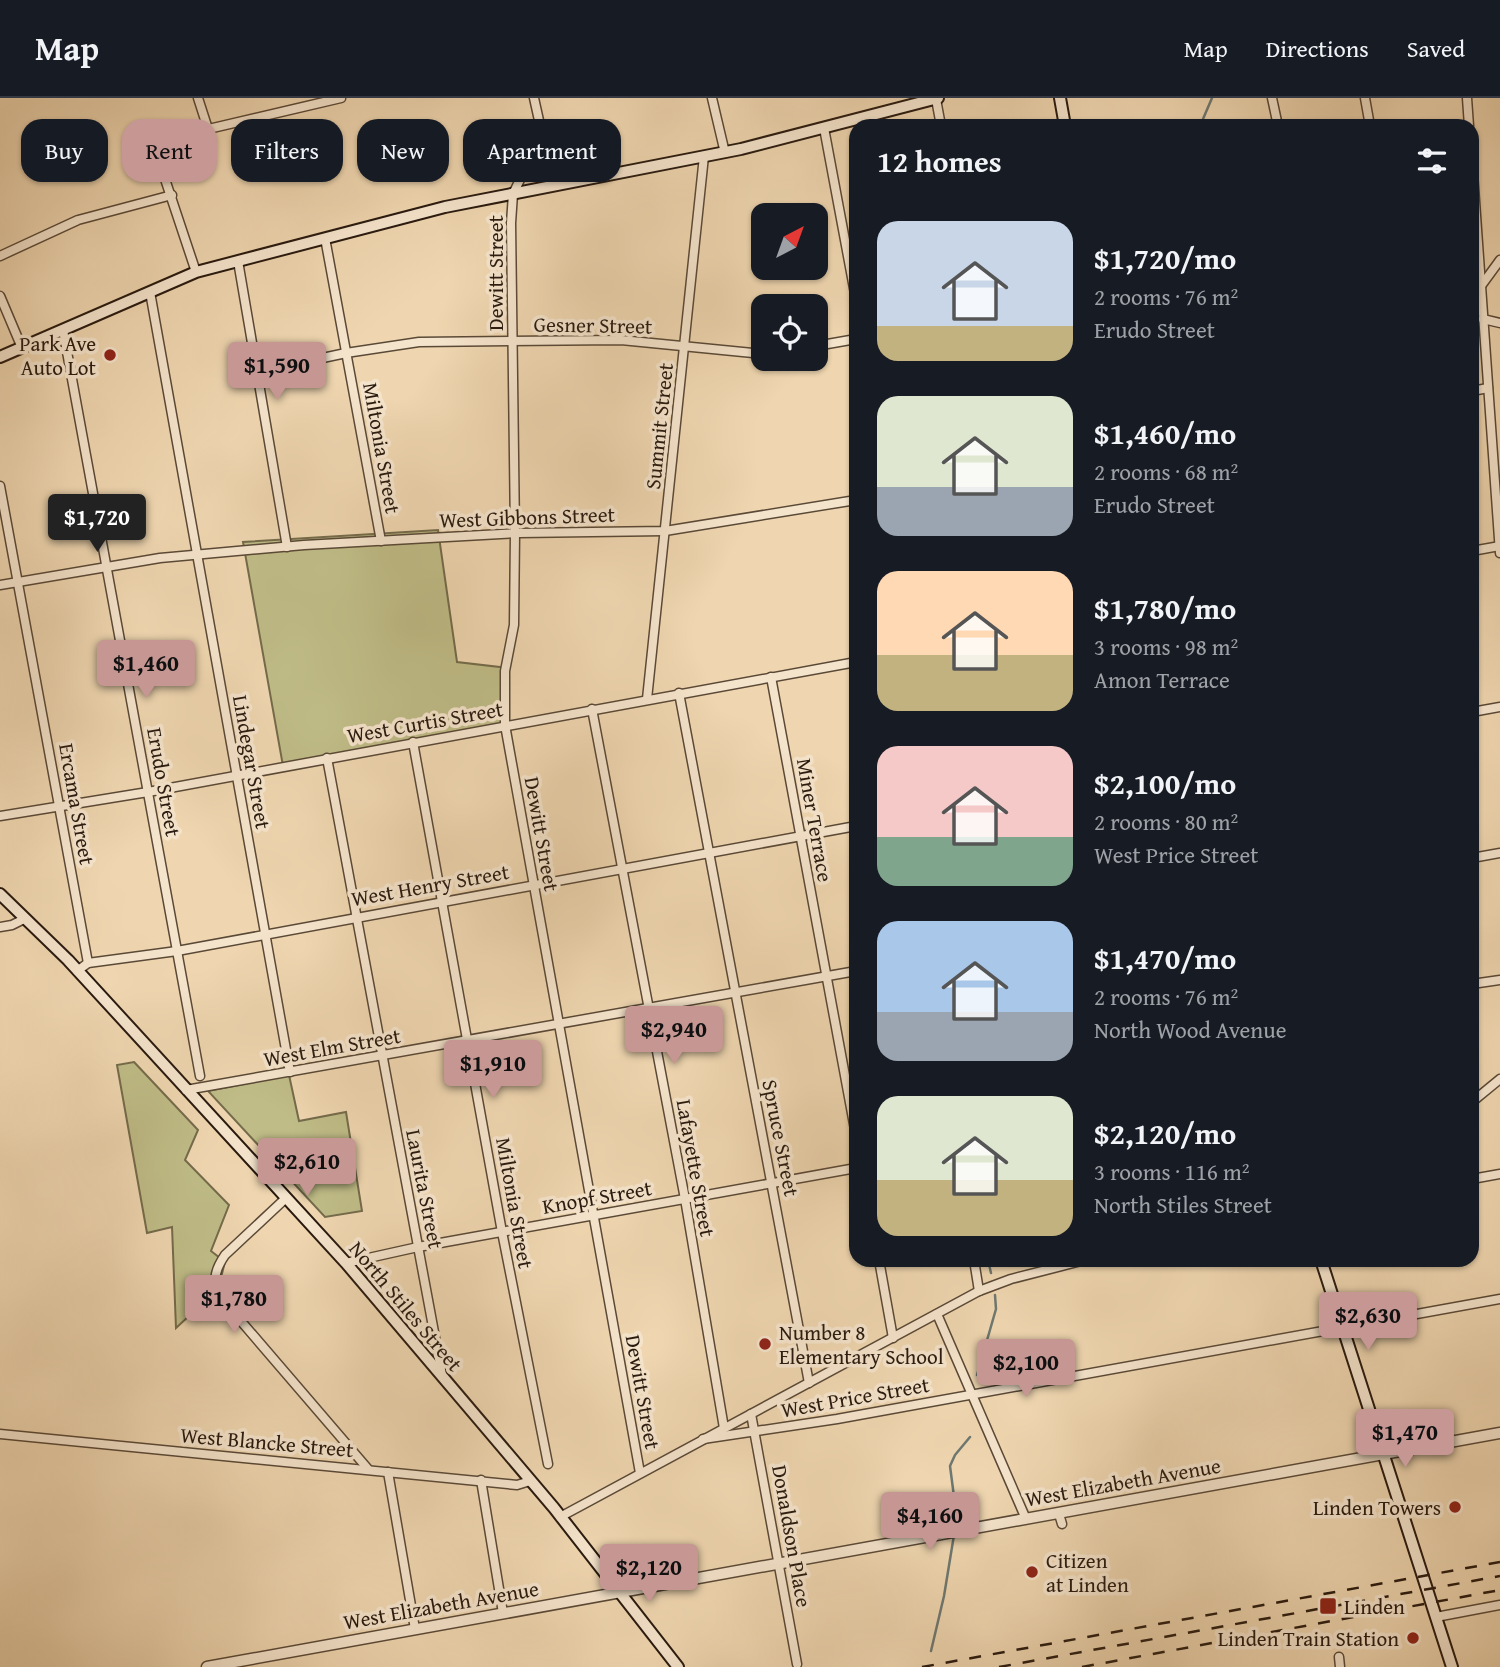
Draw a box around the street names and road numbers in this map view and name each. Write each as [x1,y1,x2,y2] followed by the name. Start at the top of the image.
[480,214,511,331] street label: Dewitt Street
[533,308,653,342] street label: Gesner Street
[637,361,681,491] street label: Summit Street
[355,380,409,517] street label: Miltonia Street
[439,498,616,536] street label: West Gibbons Street
[225,692,279,832] street label: Lindegar Street
[344,693,506,751] street label: West Curtis Street
[139,725,189,840] street label: Erudo Street
[51,741,103,868] street label: Ercama Street
[789,756,841,884] street label: Miner Terrace
[517,774,567,894] street label: Dewitt Street
[349,856,512,914] street label: West Henry Street
[261,1020,404,1074] street label: West Elm Street
[754,1077,808,1200] street label: Spruce Street
[669,1097,723,1240] street label: Lafayette Street
[398,1127,452,1252] street label: Laurita Street
[488,1135,542,1272] street label: Miltonia Street
[540,1172,655,1222] street label: Knopf Street
[342,1234,470,1379] street label: North Stiles Street
[618,1332,668,1452] street label: Dewitt Street
[778,1369,932,1425] street label: West Price Street
[179,1419,355,1465] street label: West Blancke Street
[1023,1450,1223,1514] street label: West Elizabeth Avenue
[764,1462,820,1610] street label: Donaldson Place
[341,1573,541,1637] street label: West Elizabeth Avenue

